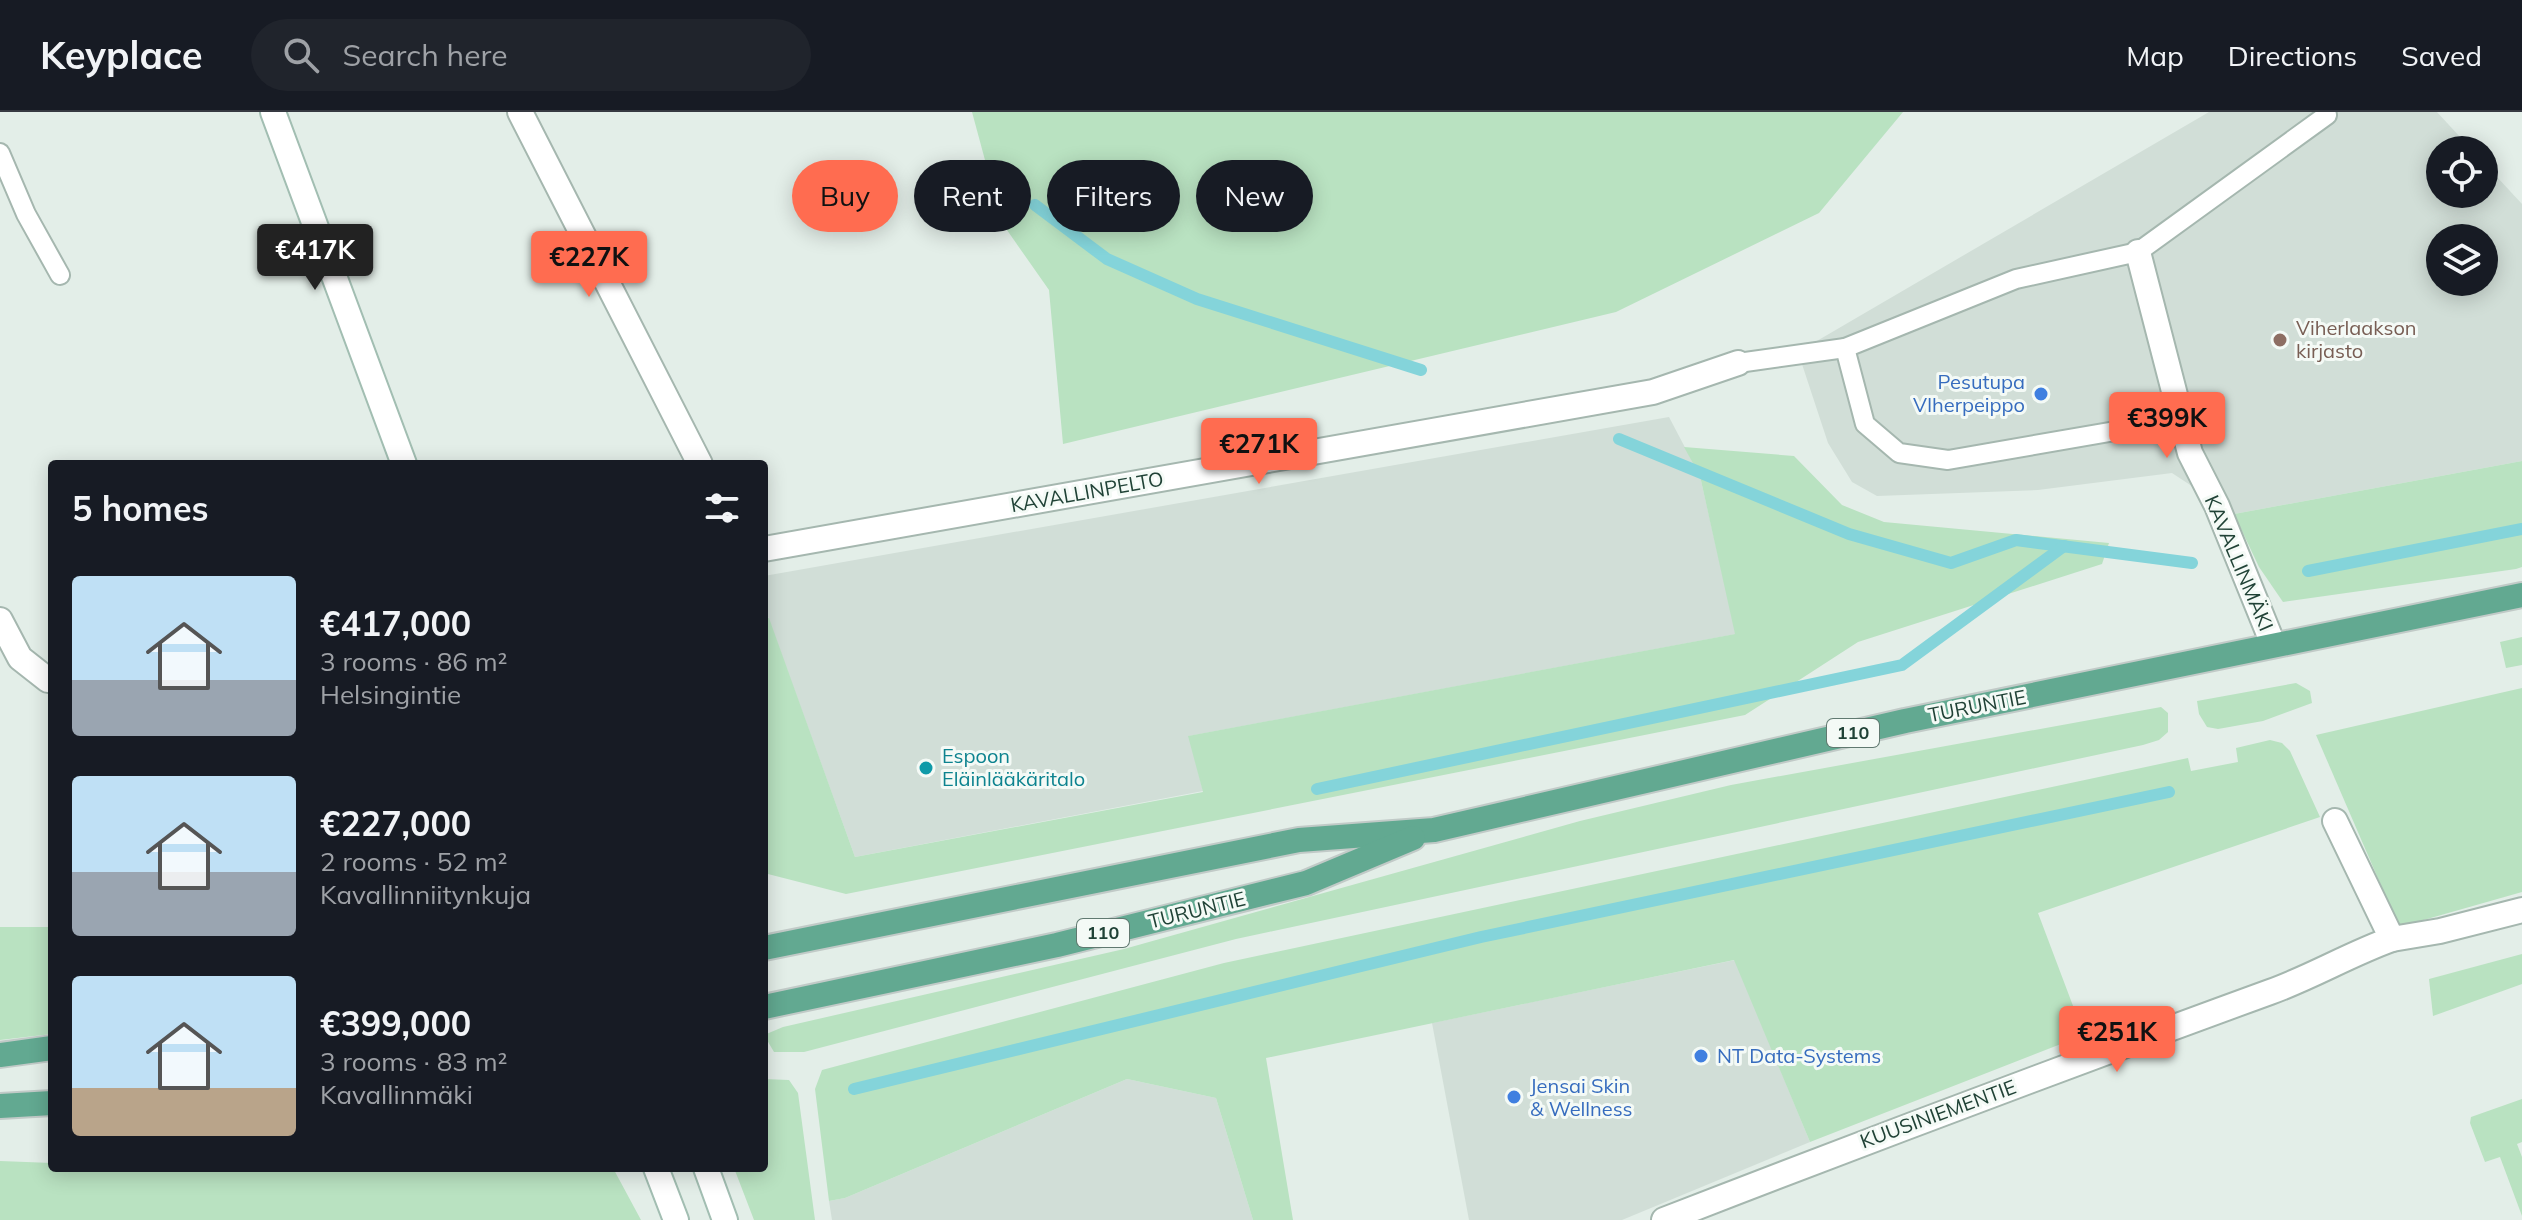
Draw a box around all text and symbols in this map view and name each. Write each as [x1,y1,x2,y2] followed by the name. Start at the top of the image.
[251,19,811,91] search box
[40,31,203,79] text: Keyplace
[279,33,323,77] icon: search
[343,36,508,74] text: Search here
[2126,38,2184,73] text: Map
[2228,38,2357,73] text: Directions
[2401,38,2482,73] text: Saved
[2426,136,2498,296] map controls
[2426,136,2498,208] button: locate
[792,160,898,232] chip: Buy
[914,160,1031,232] chip: Rent
[1047,160,1180,232] chip: Filters
[1196,160,1313,232] chip: New
[259,224,371,292] pin: €417K
[2426,224,2498,296] button: layers
[533,231,645,299] pin: €227K
[275,233,355,266] text: €417K
[549,240,629,273] text: €227K
[2296,315,2417,363] place label: Viherlaakson kirjasto
[2271,331,2289,349] marker: Viherlaakson kirjasto
[1913,369,2025,417] place label: Pesutupa VIherpeippo
[2032,385,2050,403] marker: Pesutupa VIherpeippo
[2111,392,2223,460] pin: €399K
[2127,401,2207,434] text: €399K
[1203,418,1315,486] pin: €271K
[1219,427,1299,460] text: €271K
[1008,466,1165,517] street label: KAVALLINPELTO
[700,486,744,530] icon: filters
[72,487,209,530] text: 5 homes
[2200,491,2279,634] street label: KAVALLINMÄKI
[320,602,471,645] text: €417,000
[136,608,232,704] icon: home
[320,645,507,678] text: 3 rooms · 86 m²
[320,678,461,711] text: Helsingintie
[1926,684,2028,727] street label: TURUNTIE
[1827,719,1879,747] road number: 110
[942,743,1085,791] place label: Espoon Eläinlääkäritalo
[917,759,935,777] marker: Espoon Eläinlääkäritalo
[320,802,471,845] text: €227,000
[136,808,232,904] icon: home
[320,845,507,878] text: 2 rooms · 52 m²
[320,878,531,911] text: Kavallinniitynkuja
[1146,885,1248,934] street label: TURUNTIE
[1077,919,1129,947] road number: 110
[320,1002,471,1045] text: €399,000
[2061,1006,2173,1074] pin: €251K
[136,1008,232,1104] icon: home
[2077,1015,2157,1048] text: €251K
[1717,1043,1881,1068] place label: NT Data-Systems
[320,1045,507,1078] text: 3 rooms · 83 m²
[1692,1047,1710,1065] marker: NT Data-Systems
[1530,1073,1633,1121] place label: Jensai Skin & Wellness
[1856,1074,2019,1153] street label: KUUSINIEMENTIE
[320,1078,473,1111] text: Kavallinmäki
[1505,1088,1523,1106] marker: Jensai Skin & Wellness

